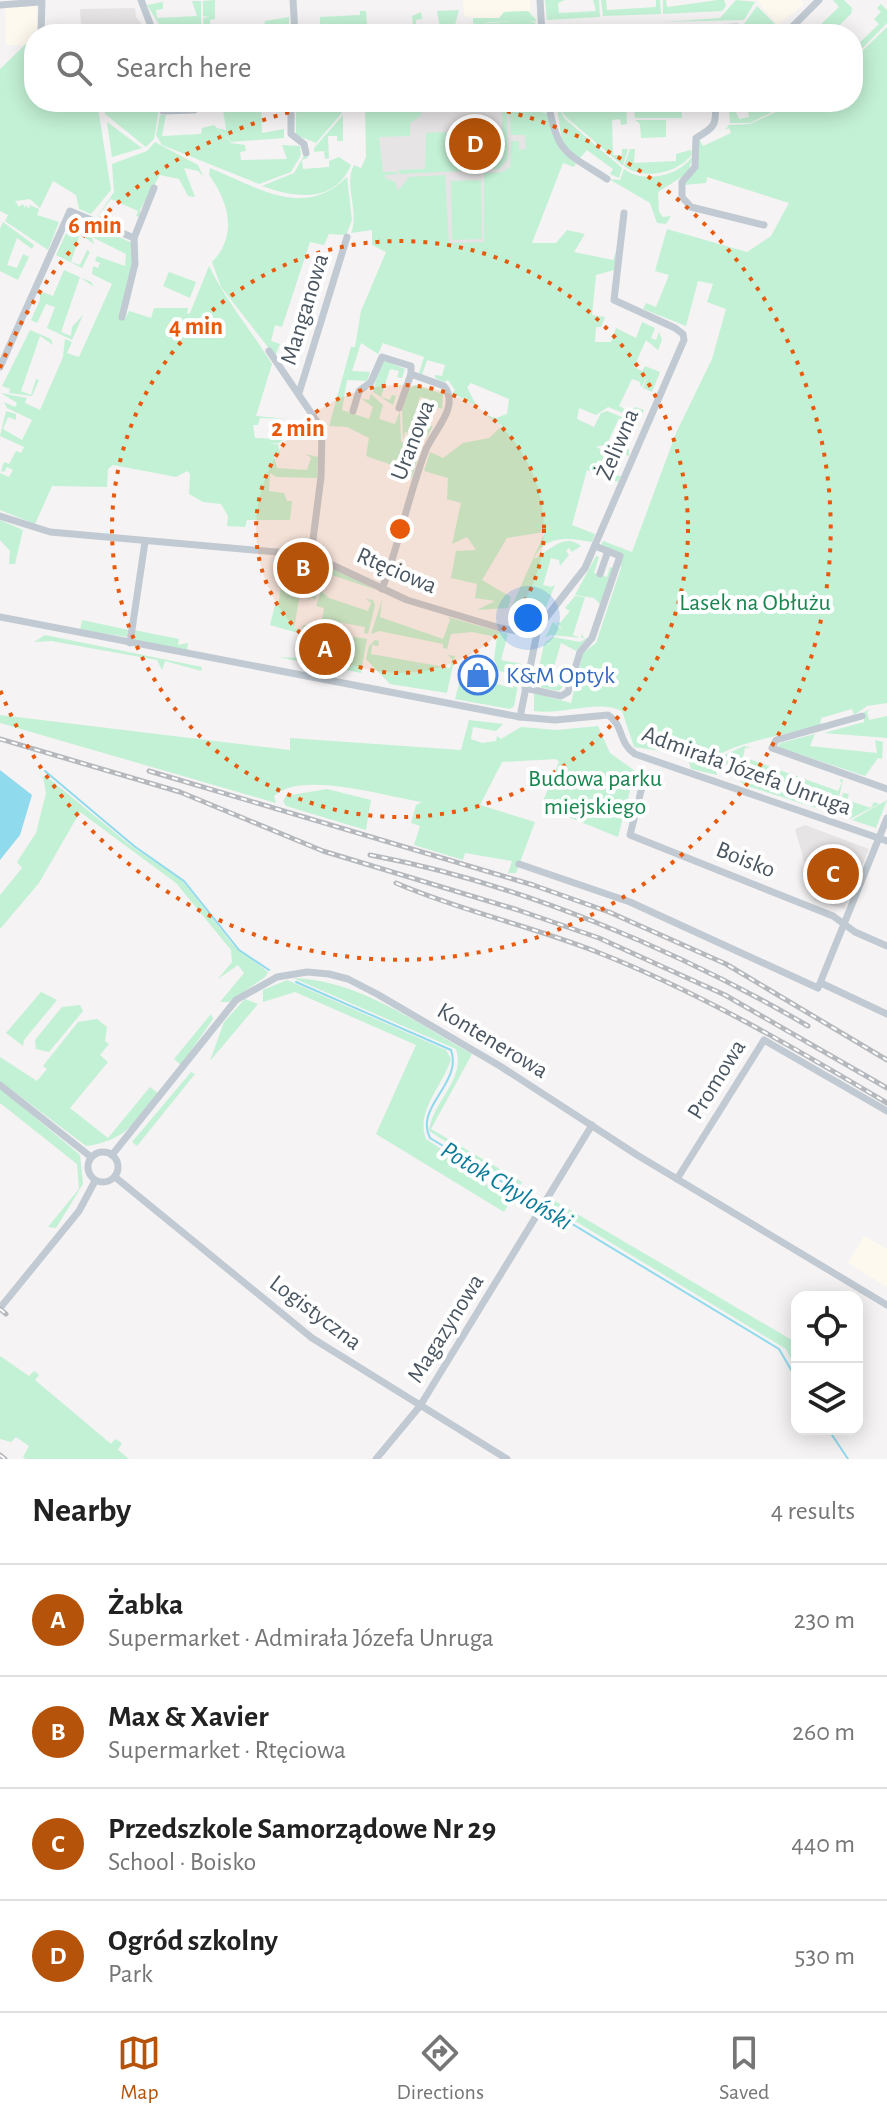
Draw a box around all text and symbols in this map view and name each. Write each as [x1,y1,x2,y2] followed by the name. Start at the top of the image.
[24,24,863,112] search box
[52,46,96,90] icon: search
[116,53,252,83] text: Search here
[449,114,501,174] pin: D
[68,214,122,238] text: 6 min
[277,251,333,368] street label: Manganowa
[169,315,223,339] text: 4 min
[387,397,439,484] street label: Uranowa
[591,405,644,483] street label: Żeliwna
[271,417,325,441] text: 2 min
[386,515,414,543] centre of rings
[277,538,329,598] pin: B
[353,543,440,598] street label: Rtęciowa
[679,591,831,615] park label: Lasek na Obłużu
[508,598,548,638] your location
[299,619,351,679] pin: A
[457,654,499,696] shop icon: K&M Optyk
[506,664,615,688] place label: K&M Optyk
[639,722,855,820] street label: Admirała Józefa Unruga
[528,767,662,819] park label: Budowa parku miejskiego
[713,837,779,883] street label: Boisko
[807,844,859,904] pin: C
[433,999,552,1083] street label: Kontenerowa
[683,1035,751,1124] street label: Promowa
[436,1137,577,1235] water label: Potok Chyloński
[403,1270,489,1387] street label: Magazynowa
[265,1271,366,1355] street label: Logistyczna
[791,1291,863,1435] map controls
[791,1291,863,1363] button: locate
[791,1363,863,1435] button: layers
[32,1494,131,1528] text: Nearby
[771,1498,855,1524] text: 4 results
[108,1590,183,1620] text: Żabka
[50,1607,66,1633] text: A
[794,1607,855,1633] text: 230 m
[108,1625,494,1651] text: Supermarket · Admirała Józefa Unruga
[108,1702,269,1732] text: Max & Xavier
[50,1719,66,1745] text: B
[792,1719,855,1745] text: 260 m
[108,1737,346,1763] text: Supermarket · Rtęciowa
[108,1814,496,1844] text: Przedszkole Samorządowe Nr 29
[51,1831,65,1857] text: C
[791,1831,855,1857] text: 440 m
[108,1849,256,1875] text: School · Boisko
[108,1926,278,1956] text: Ogród szkolny
[49,1943,67,1969] text: D
[795,1943,855,1969] text: 530 m
[108,1961,153,1987] text: Park
[117,2031,161,2105] tab: Map
[396,2031,484,2105] tab: Directions
[719,2031,769,2105] tab: Saved

